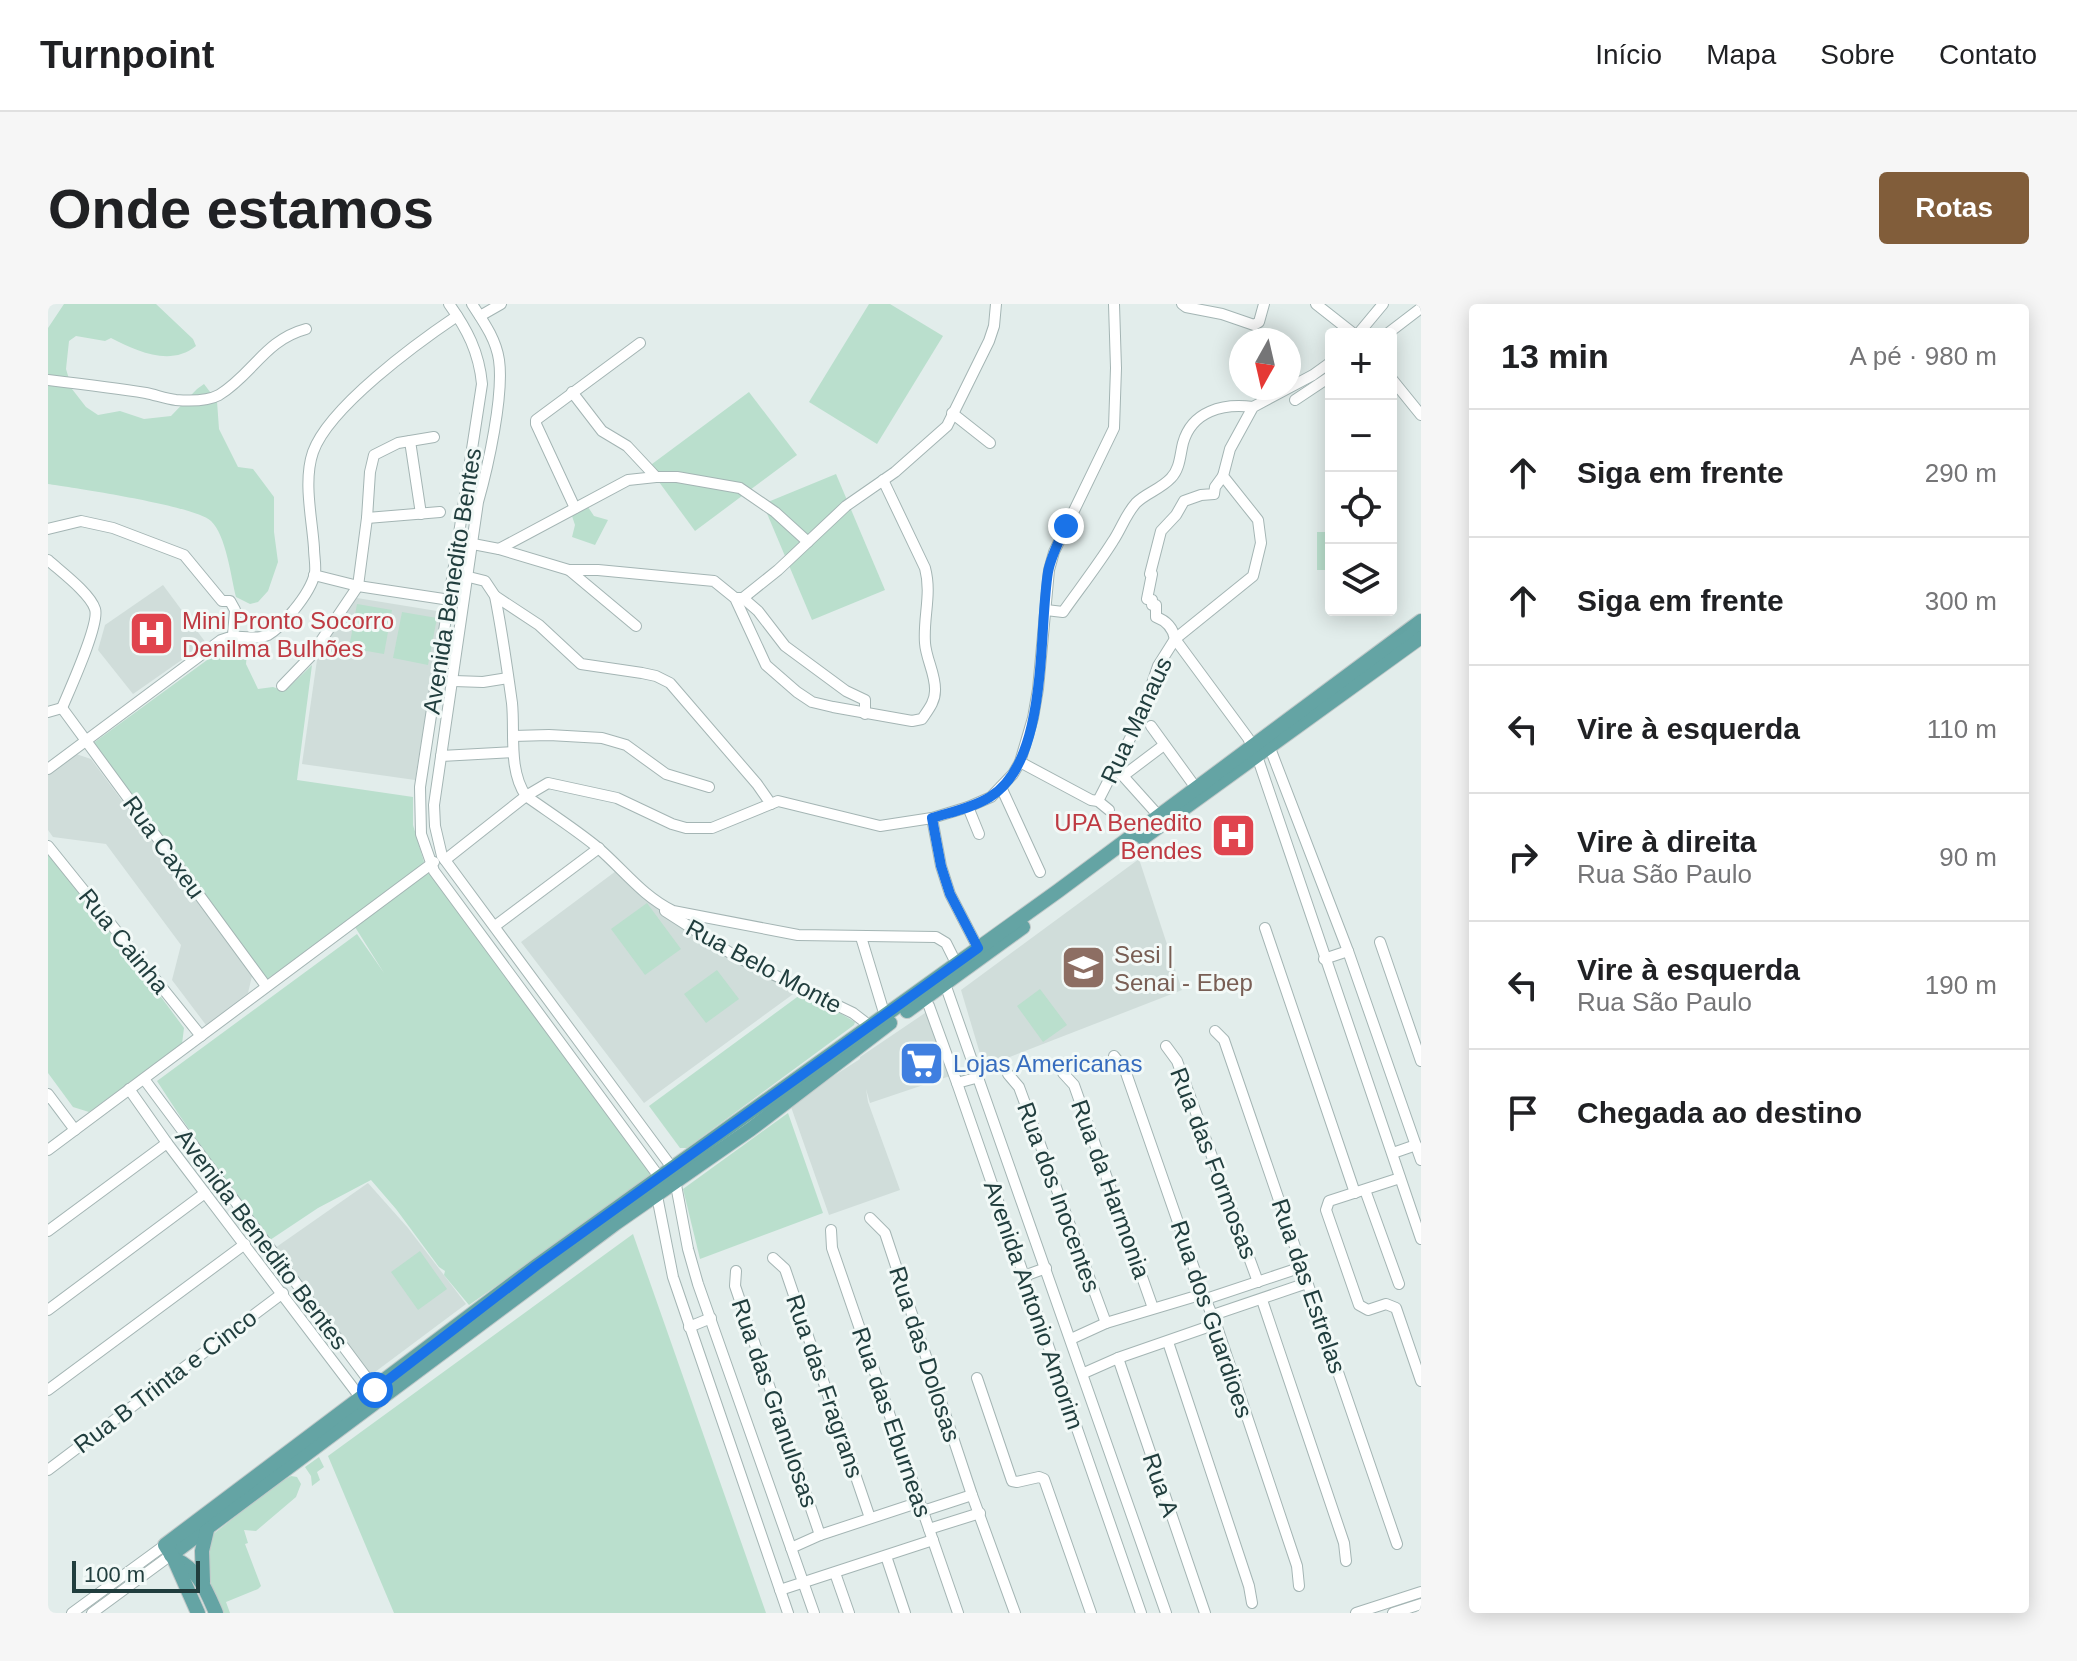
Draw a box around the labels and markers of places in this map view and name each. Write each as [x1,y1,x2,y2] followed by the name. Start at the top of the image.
[182,607,394,662] place label: Mini Pronto Socorro Denilma Bulhões
[127,610,175,658] hospital icon: Mini Pronto Socorro Denilma Bulhões
[1054,809,1202,864] place label: UPA Benedito Bendes
[1209,812,1257,860] hospital icon: UPA Benedito Bendes
[1114,941,1253,996] place label: Sesi | Senai - Ebep
[1059,944,1107,992] school or university icon: Sesi | Senai - Ebep
[898,1039,946,1087] supermarket icon: Lojas Americanas
[953,1050,1142,1077] place label: Lojas Americanas

